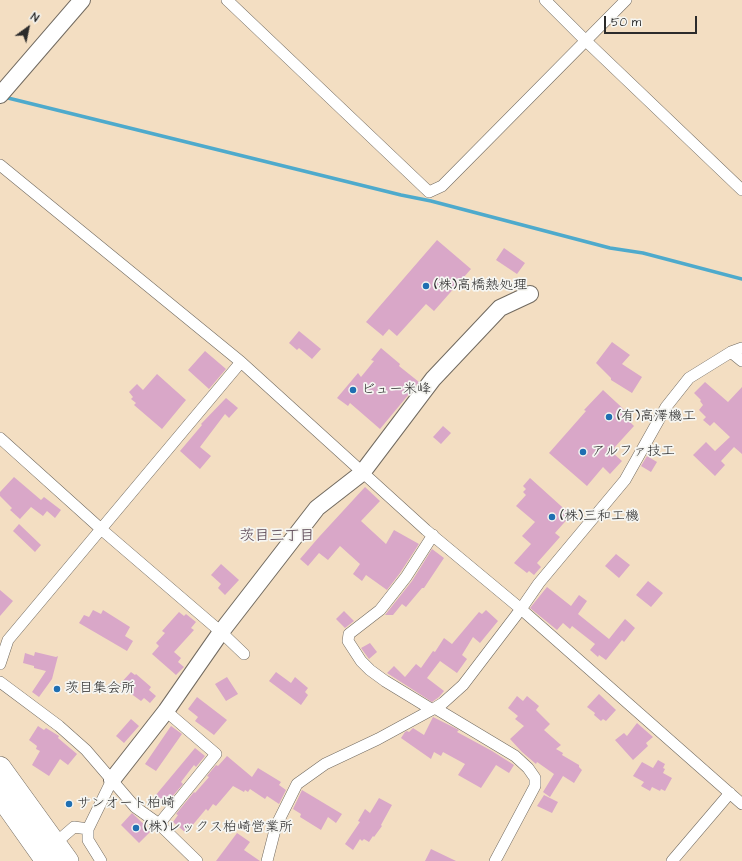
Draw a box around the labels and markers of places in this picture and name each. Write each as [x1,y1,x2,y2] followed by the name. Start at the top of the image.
[434,278,527,294] place label: (株)高橋熱処理
[421,281,431,291] marker: (株)高橋熱処理
[361,382,431,398] place label: ビュー米峰
[348,385,358,395] marker: ビュー米峰
[617,409,696,425] place label: (有)高澤機工
[604,412,614,422] marker: (有)高澤機工
[591,444,675,460] place label: アルファ技工
[578,447,588,457] marker: アルファ技工
[560,509,639,525] place label: (株)三和工機
[547,512,557,522] marker: (株)三和工機
[65,681,135,697] place label: 茨目集会所
[52,684,62,694] marker: 茨目集会所
[77,796,175,812] place label: サンオート柏崎
[64,799,74,809] marker: サンオート柏崎
[144,820,293,836] place label: (株)レックス柏崎営業所
[131,823,141,833] marker: (株)レックス柏崎営業所

